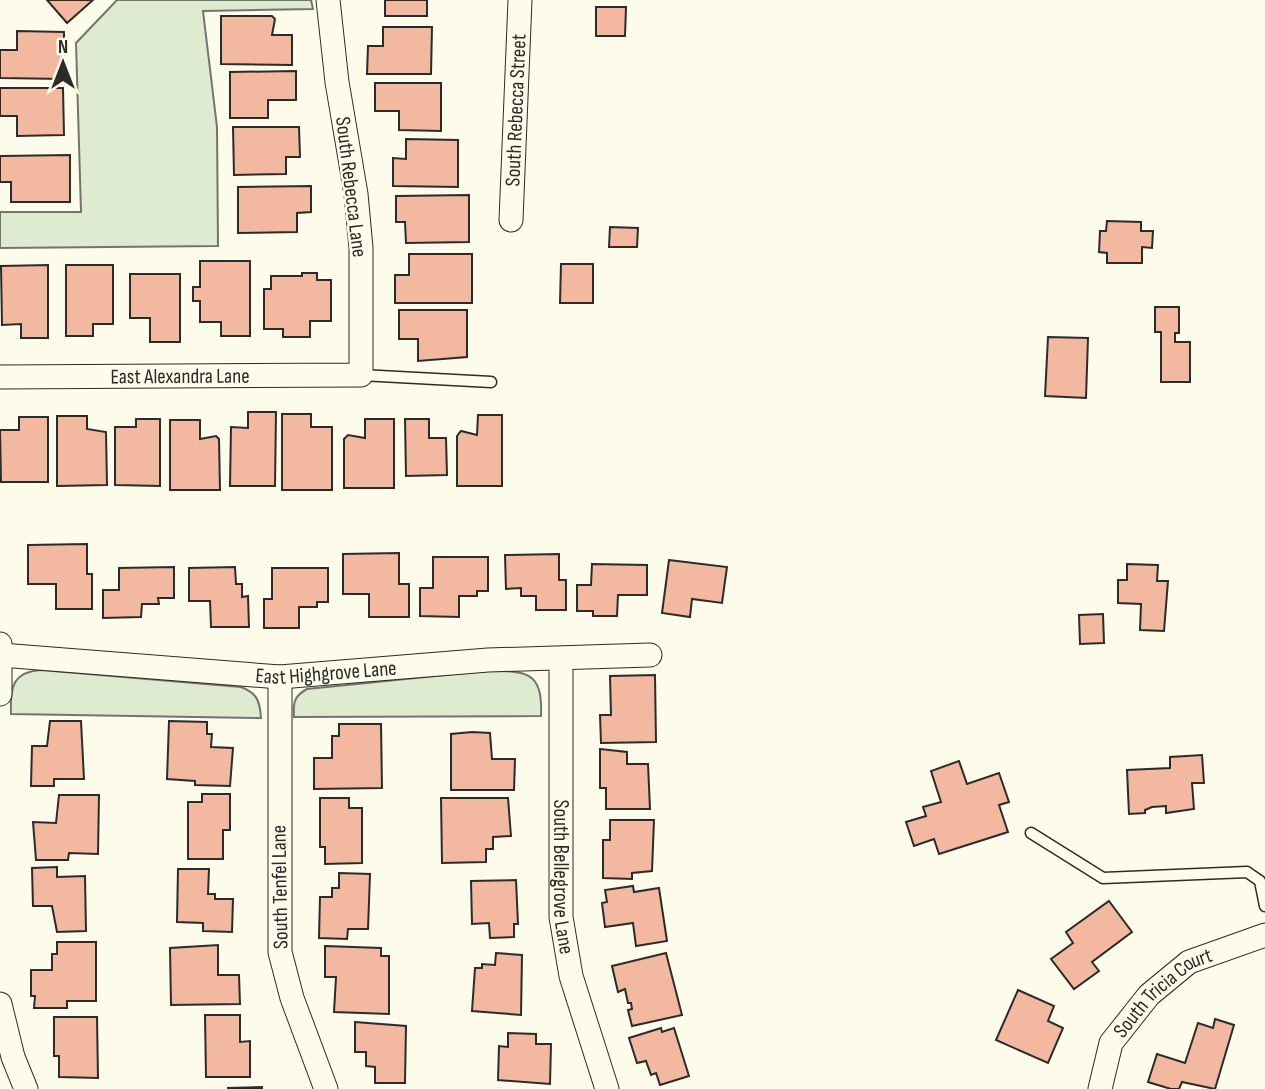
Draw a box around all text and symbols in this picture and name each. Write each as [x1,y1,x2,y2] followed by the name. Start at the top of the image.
[28,28,98,98] north arrow
[500,33,531,187] street label: South Rebecca Street
[58,36,68,59] text: N
[330,115,372,259] street label: South Rebecca Lane
[110,363,250,389] street label: East Alexandra Lane
[255,655,397,690] street label: East Highgrove Lane
[549,799,580,956] street label: South Bellegrove Lane
[266,825,294,949] street label: South Tenfel Lane
[1108,942,1215,1042] street label: South Tricia Court

